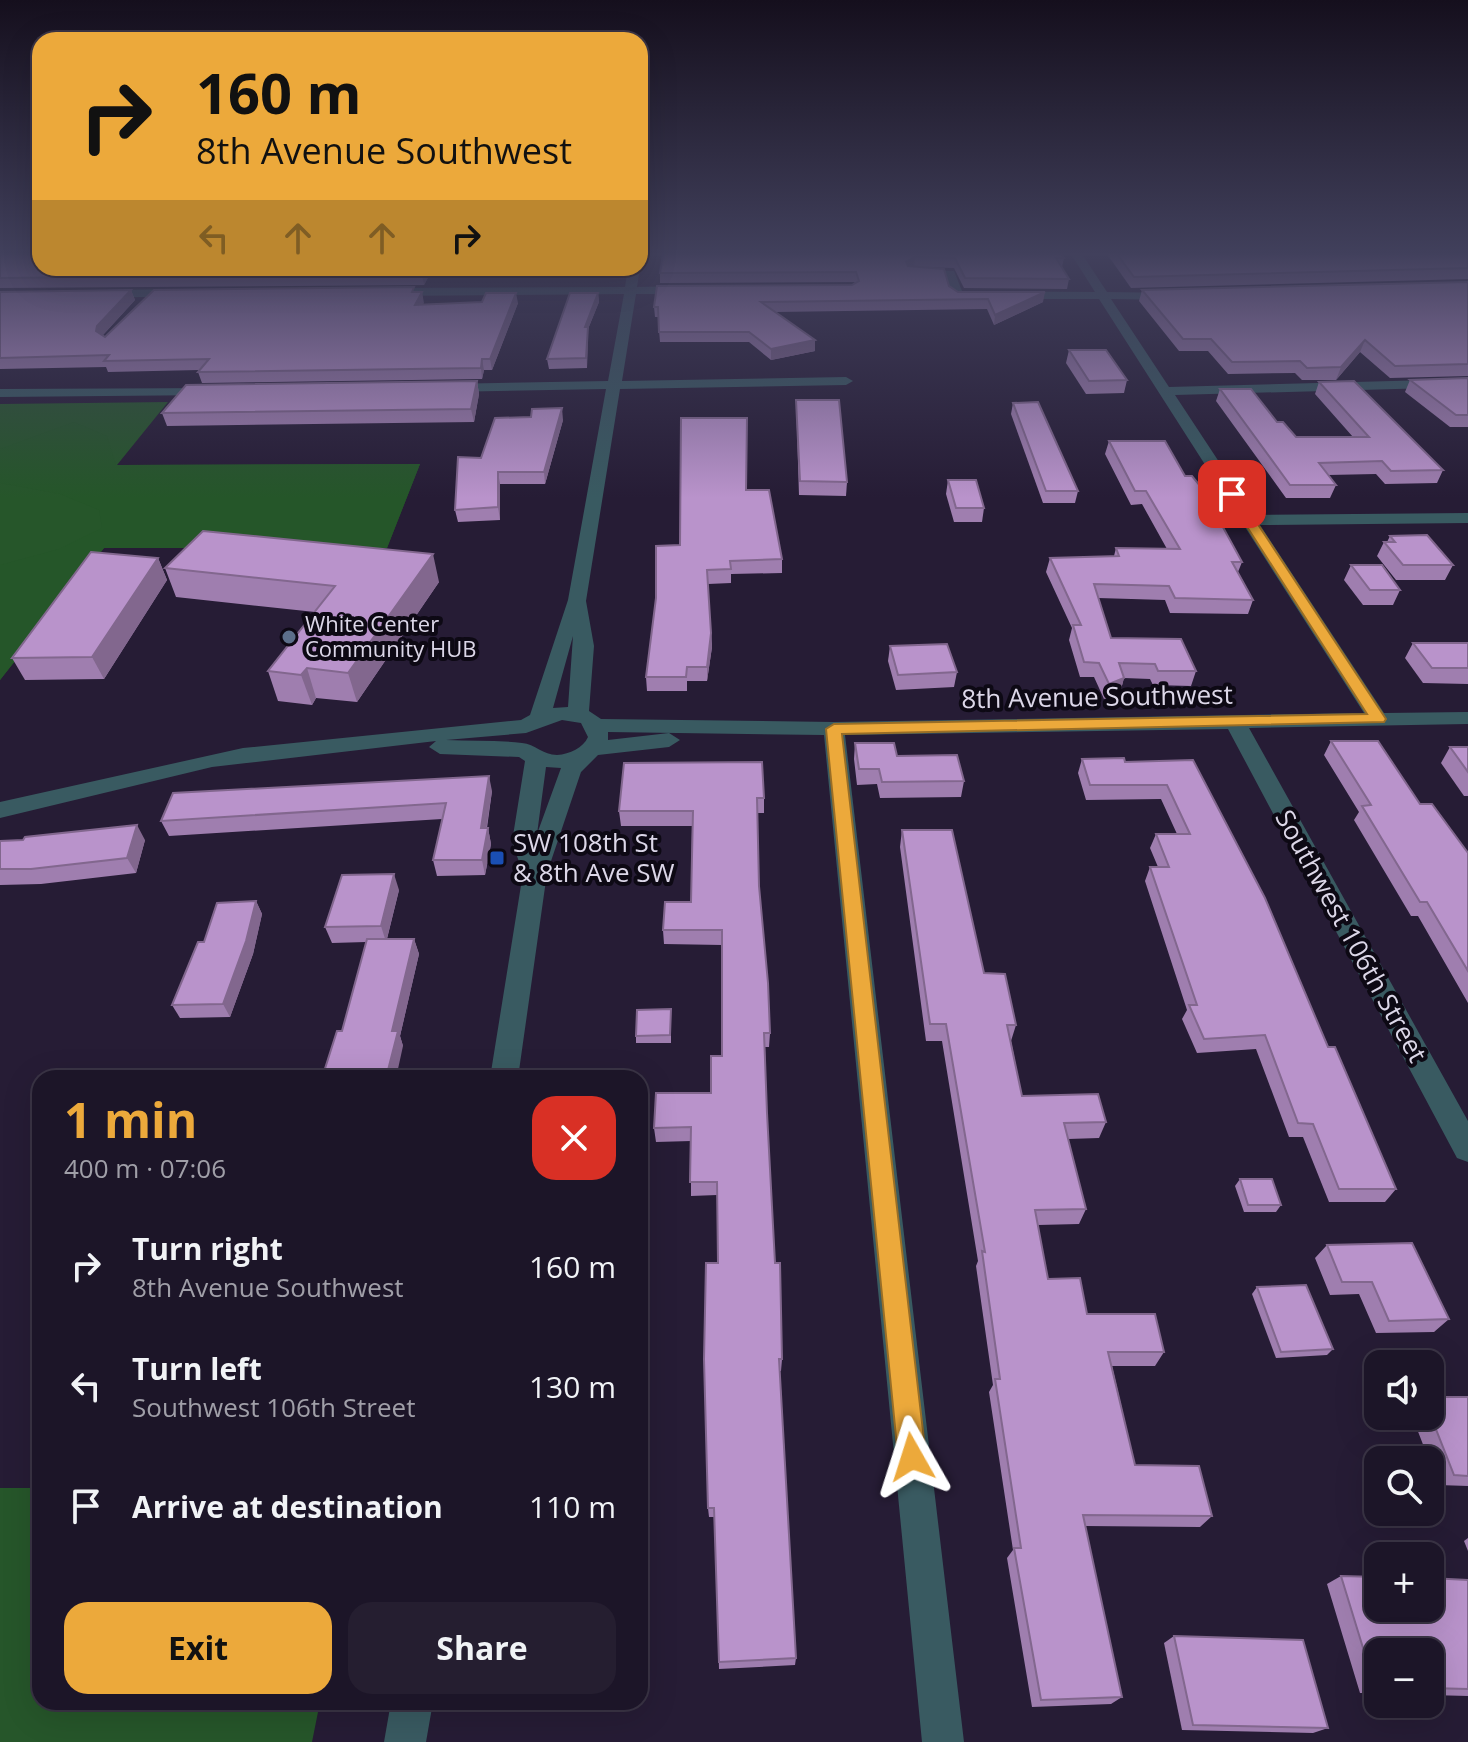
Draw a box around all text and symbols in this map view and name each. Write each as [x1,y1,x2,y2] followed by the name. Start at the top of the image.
[196,54,362,130] text: 160 m
[64,64,168,168] icon: right
[196,126,572,175] text: 8th Avenue Southwest
[192,216,236,260] icon: left
[276,216,320,260] icon: ahead
[360,216,404,260] icon: ahead
[444,216,488,260] icon: right
[1198,460,1266,528] pin
[1210,472,1254,516] icon: arrive
[305,608,476,663] place label: White Center Community HUB
[280,628,298,646] marker: White Center Community HUB
[961,676,1233,716] street label: 8th Avenue Southwest
[1267,803,1436,1068] street label: Southwest 106th Street
[513,824,675,890] place label: SW 108th St & 8th Ave SW
[488,849,506,867] marker: SW 108th St & 8th Ave SW
[64,1087,197,1152] text: 1 min
[532,1096,616,1180] button: close
[64,1150,226,1186] text: 400 m · 07:06
[132,1228,283,1269] text: Turn right
[64,1244,108,1288] icon: right
[529,1246,616,1287] text: 160 m
[132,1269,404,1305] text: 8th Avenue Southwest
[132,1348,262,1389] text: Turn left
[1364,1350,1444,1718] map controls
[1364,1350,1444,1430] button: sound
[64,1364,108,1408] icon: left
[529,1366,616,1407] text: 130 m
[132,1389,415,1425] text: Southwest 106th Street
[870,1415,954,1499] position arrow
[1364,1446,1444,1526] button: search
[64,1484,108,1528] icon: arrive
[132,1486,443,1527] text: Arrive at destination
[529,1486,616,1527] text: 110 m
[1364,1542,1444,1622] button: +
[64,1602,332,1694] button: Exit
[348,1602,616,1694] button: Share
[1364,1638,1444,1718] button: −

